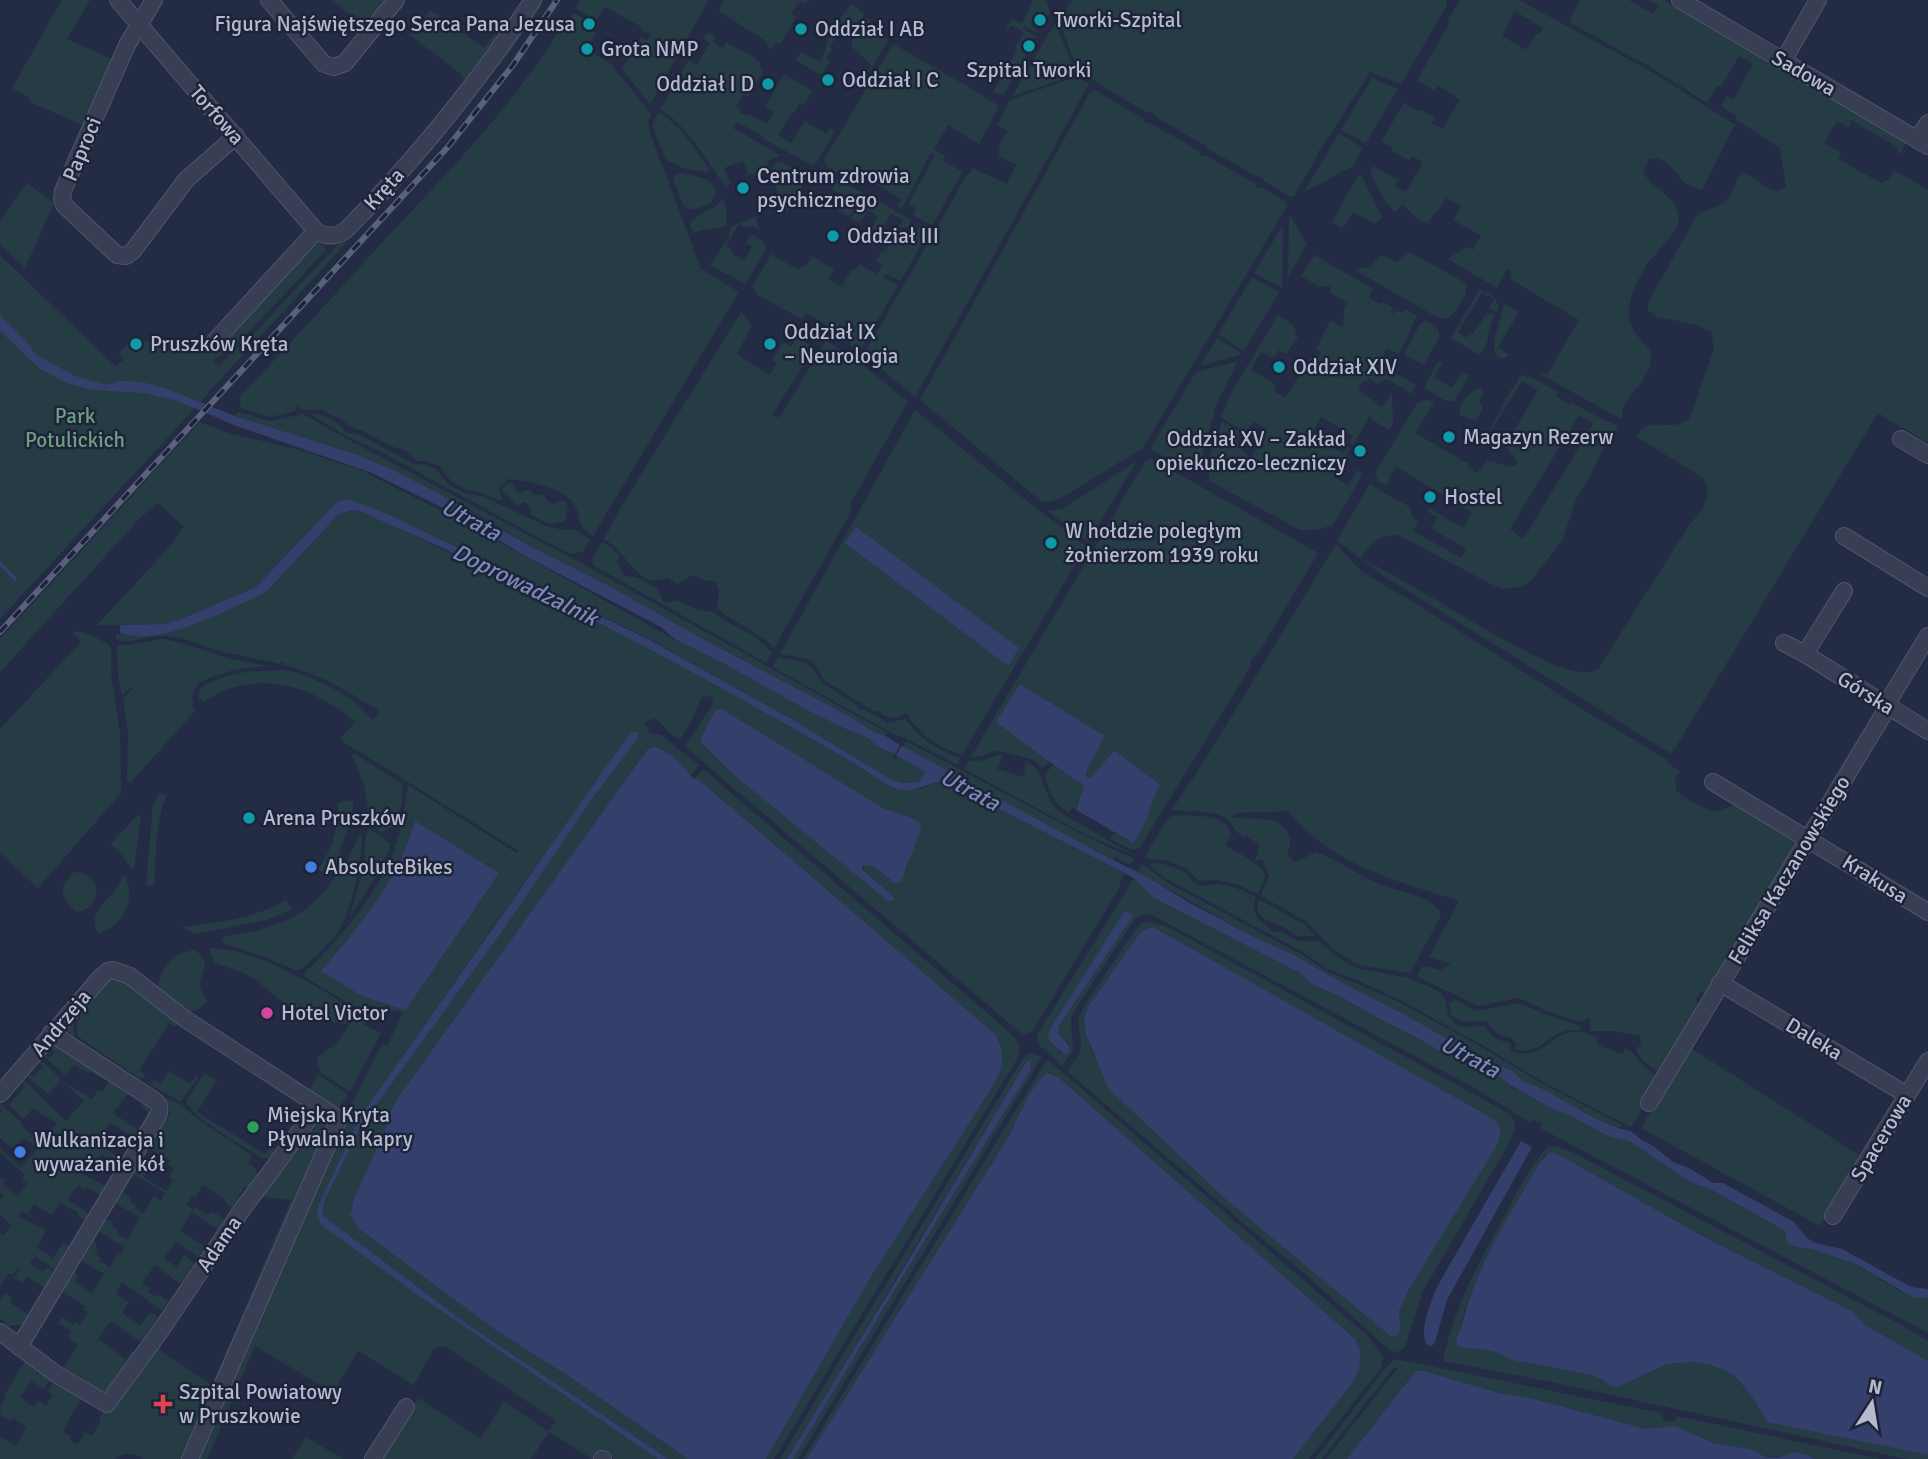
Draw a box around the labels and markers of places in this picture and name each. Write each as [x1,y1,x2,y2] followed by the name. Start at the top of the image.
[1054,7,1182,33] place label: Tworki-Szpital
[214,11,575,37] place label: Figura Najświętszego Serca Pana Jezusa
[1032,12,1048,28] marker: Tworki-Szpital
[581,16,597,32] marker: Figura Najświętszego Serca Pana Jezusa
[815,16,925,42] place label: Oddział I AB
[793,21,809,37] marker: Oddział I AB
[601,36,698,62] place label: Grota NMP
[1021,38,1037,54] marker: Szpital Tworki
[579,41,595,57] marker: Grota NMP
[967,57,1091,83] place label: Szpital Tworki
[842,67,939,93] place label: Oddział I C
[656,71,754,97] place label: Oddział I D
[820,72,836,88] marker: Oddział I C
[760,76,776,92] marker: Oddział I D
[757,163,910,213] place label: Centrum zdrowia psychicznego
[735,180,751,196] marker: Centrum zdrowia psychicznego
[847,223,939,249] place label: Oddział III
[825,228,841,244] marker: Oddział III
[784,319,899,369] place label: Oddział IX – Neurologia
[150,331,288,357] place label: Pruszków Kręta
[128,336,144,352] marker: Pruszków Kręta
[762,336,778,352] marker: Oddział IX – Neurologia
[1293,354,1397,380] place label: Oddział XIV
[1271,359,1287,375] marker: Oddział XIV
[1463,424,1613,450] place label: Magazyn Rezerw
[1155,426,1346,476] place label: Oddział XV – Zakład opiekuńczo-leczniczy
[1441,429,1457,445] marker: Magazyn Rezerw
[1352,443,1368,459] marker: Oddział XV – Zakład opiekuńczo-leczniczy
[1444,484,1502,510] place label: Hostel
[1422,489,1438,505] marker: Hostel
[1065,518,1259,568] place label: W hołdzie poległym żołnierzom 1939 roku
[1043,535,1059,551] marker: W hołdzie poległym żołnierzom 1939 roku
[263,805,406,831] place label: Arena Pruszków
[241,810,257,826] marker: Arena Pruszków
[325,854,452,880] place label: AbsoluteBikes
[303,859,319,875] marker: AbsoluteBikes
[281,1000,388,1026] place label: Hotel Victor
[259,1005,275,1021] marker: Hotel Victor
[267,1102,413,1152] place label: Miejska Kryta Pływalnia Kapry
[245,1119,261,1135] marker: Miejska Kryta Pływalnia Kapry
[34,1127,165,1177] place label: Wulkanizacja i wyważanie kół
[12,1144,28,1160] marker: Wulkanizacja i wyważanie kół
[179,1379,342,1429] place label: Szpital Powiatowy w Pruszkowie
[153,1394,173,1414] marker: Szpital Powiatowy w Pruszkowie

